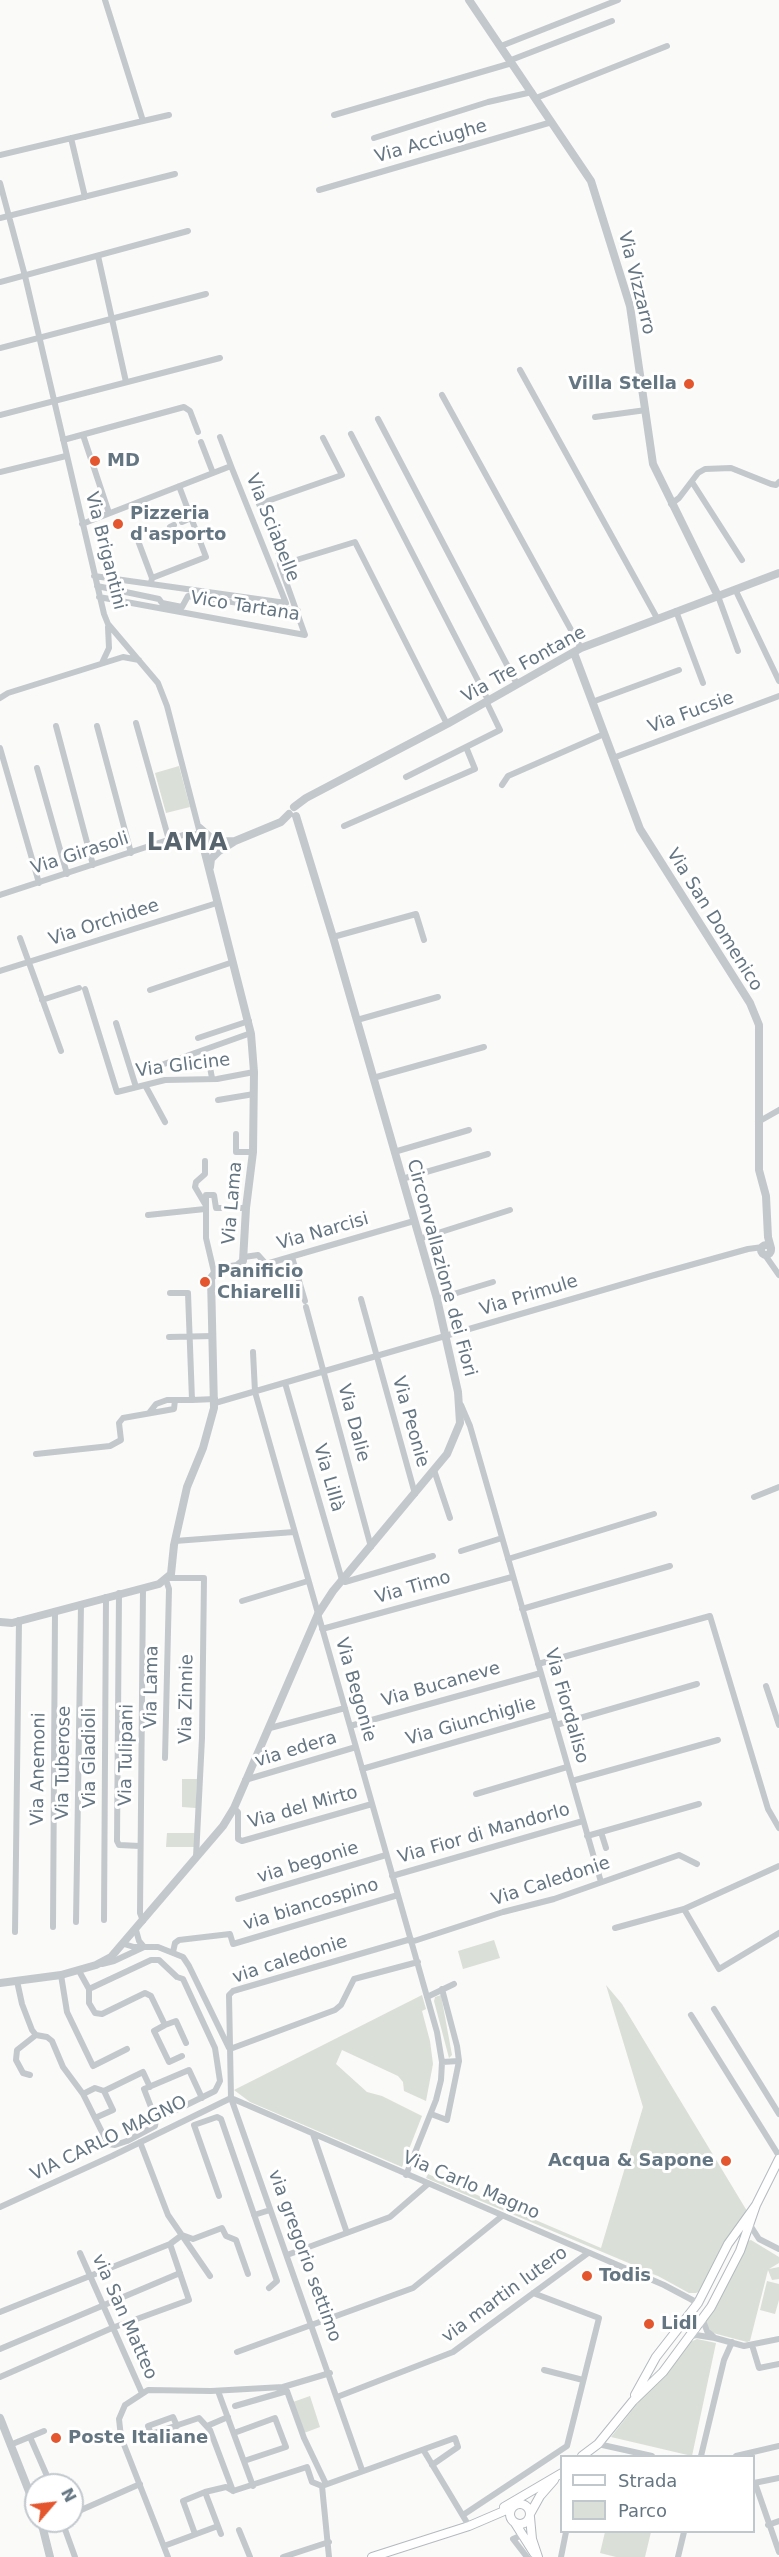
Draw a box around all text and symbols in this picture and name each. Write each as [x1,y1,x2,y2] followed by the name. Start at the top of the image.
[372,116,490,168] street label: Via Acciughe
[613,229,659,337] street label: Via Vizzarro
[568,373,677,395] place label: Villa Stella
[682,377,696,391] marker: Villa Stella
[107,450,140,472] place label: MD
[88,454,102,468] marker: MD
[241,471,303,585] street label: Via Sciabelle
[80,490,130,612] street label: Via Brigantini
[130,503,226,546] place label: Pizzeria d'asporto
[111,517,125,531] marker: Pizzeria d'asporto
[189,588,301,626] street label: Vico Tartana
[458,622,590,708] street label: Via Tre Fontane
[645,687,737,739] street label: Via Fucsie
[28,828,132,880] street label: Via Girasoli
[147,830,229,858] district label: LAMA
[661,845,767,995] street label: Via San Domenico
[46,895,162,951] street label: Via Orchidee
[135,1049,231,1083] street label: Via Glicine
[402,1157,480,1379] street label: Circonvallazione dei Fiori
[219,1161,247,1245] street label: Via Lama
[275,1209,371,1255] street label: Via Narcisi
[217,1261,303,1304] place label: Panificio Chiarelli
[477,1271,581,1321] street label: Via Primule
[198,1275,212,1289] marker: Panificio Chiarelli
[387,1374,433,1470] street label: Via Peonie
[332,1382,374,1464] street label: Via Dalie
[308,1442,348,1514] street label: Via Lillà
[373,1567,453,1609] street label: Via Timo
[330,1636,380,1744] street label: Via Begonie
[140,1645,164,1729] street label: Via Lama
[539,1646,593,1766] street label: Via Fiordaliso
[175,1654,199,1744] street label: Via Zinnie
[379,1658,503,1712] street label: Via Bucaneve
[404,1693,538,1751] street label: Via Giunchiglie
[115,1704,139,1806] street label: Via Tulipani
[52,1706,76,1820] street label: Via Tuberose
[79,1707,101,1809] street label: Via Gladioli
[27,1712,51,1826] street label: Via Anemoni
[252,1727,340,1773] street label: via edera
[246,1782,360,1834] street label: Via del Mirto
[396,1799,572,1869] street label: Via Fior di Mandorlo
[255,1837,361,1889] street label: via begonie
[489,1853,613,1911] street label: Via Caledonie
[241,1874,381,1936] street label: via biancospino
[230,1931,350,1989] street label: via caledonie
[27,2092,191,2186] street label: VIA CARLO MAGNO
[399,2147,543,2225] street label: Via Carlo Magno
[548,2150,714,2172] place label: Acqua & Sapone
[719,2154,733,2168] marker: Acqua & Sapone
[263,2167,345,2345] street label: via gregorio settimo
[438,2242,572,2348] street label: via martin lutero
[87,2251,161,2383] street label: via San Matteo
[599,2265,651,2287] place label: Todis
[580,2269,594,2283] marker: Todis
[661,2313,698,2335] place label: Lidl
[642,2317,656,2331] marker: Lidl
[68,2427,208,2449] place label: Poste Italiane
[49,2431,63,2445] marker: Poste Italiane
[560,2455,755,2533] legend
[618,2470,677,2491] text: Strada
[24,2473,84,2533] north arrow
[57,2485,80,2506] text: N
[618,2500,667,2521] text: Parco

